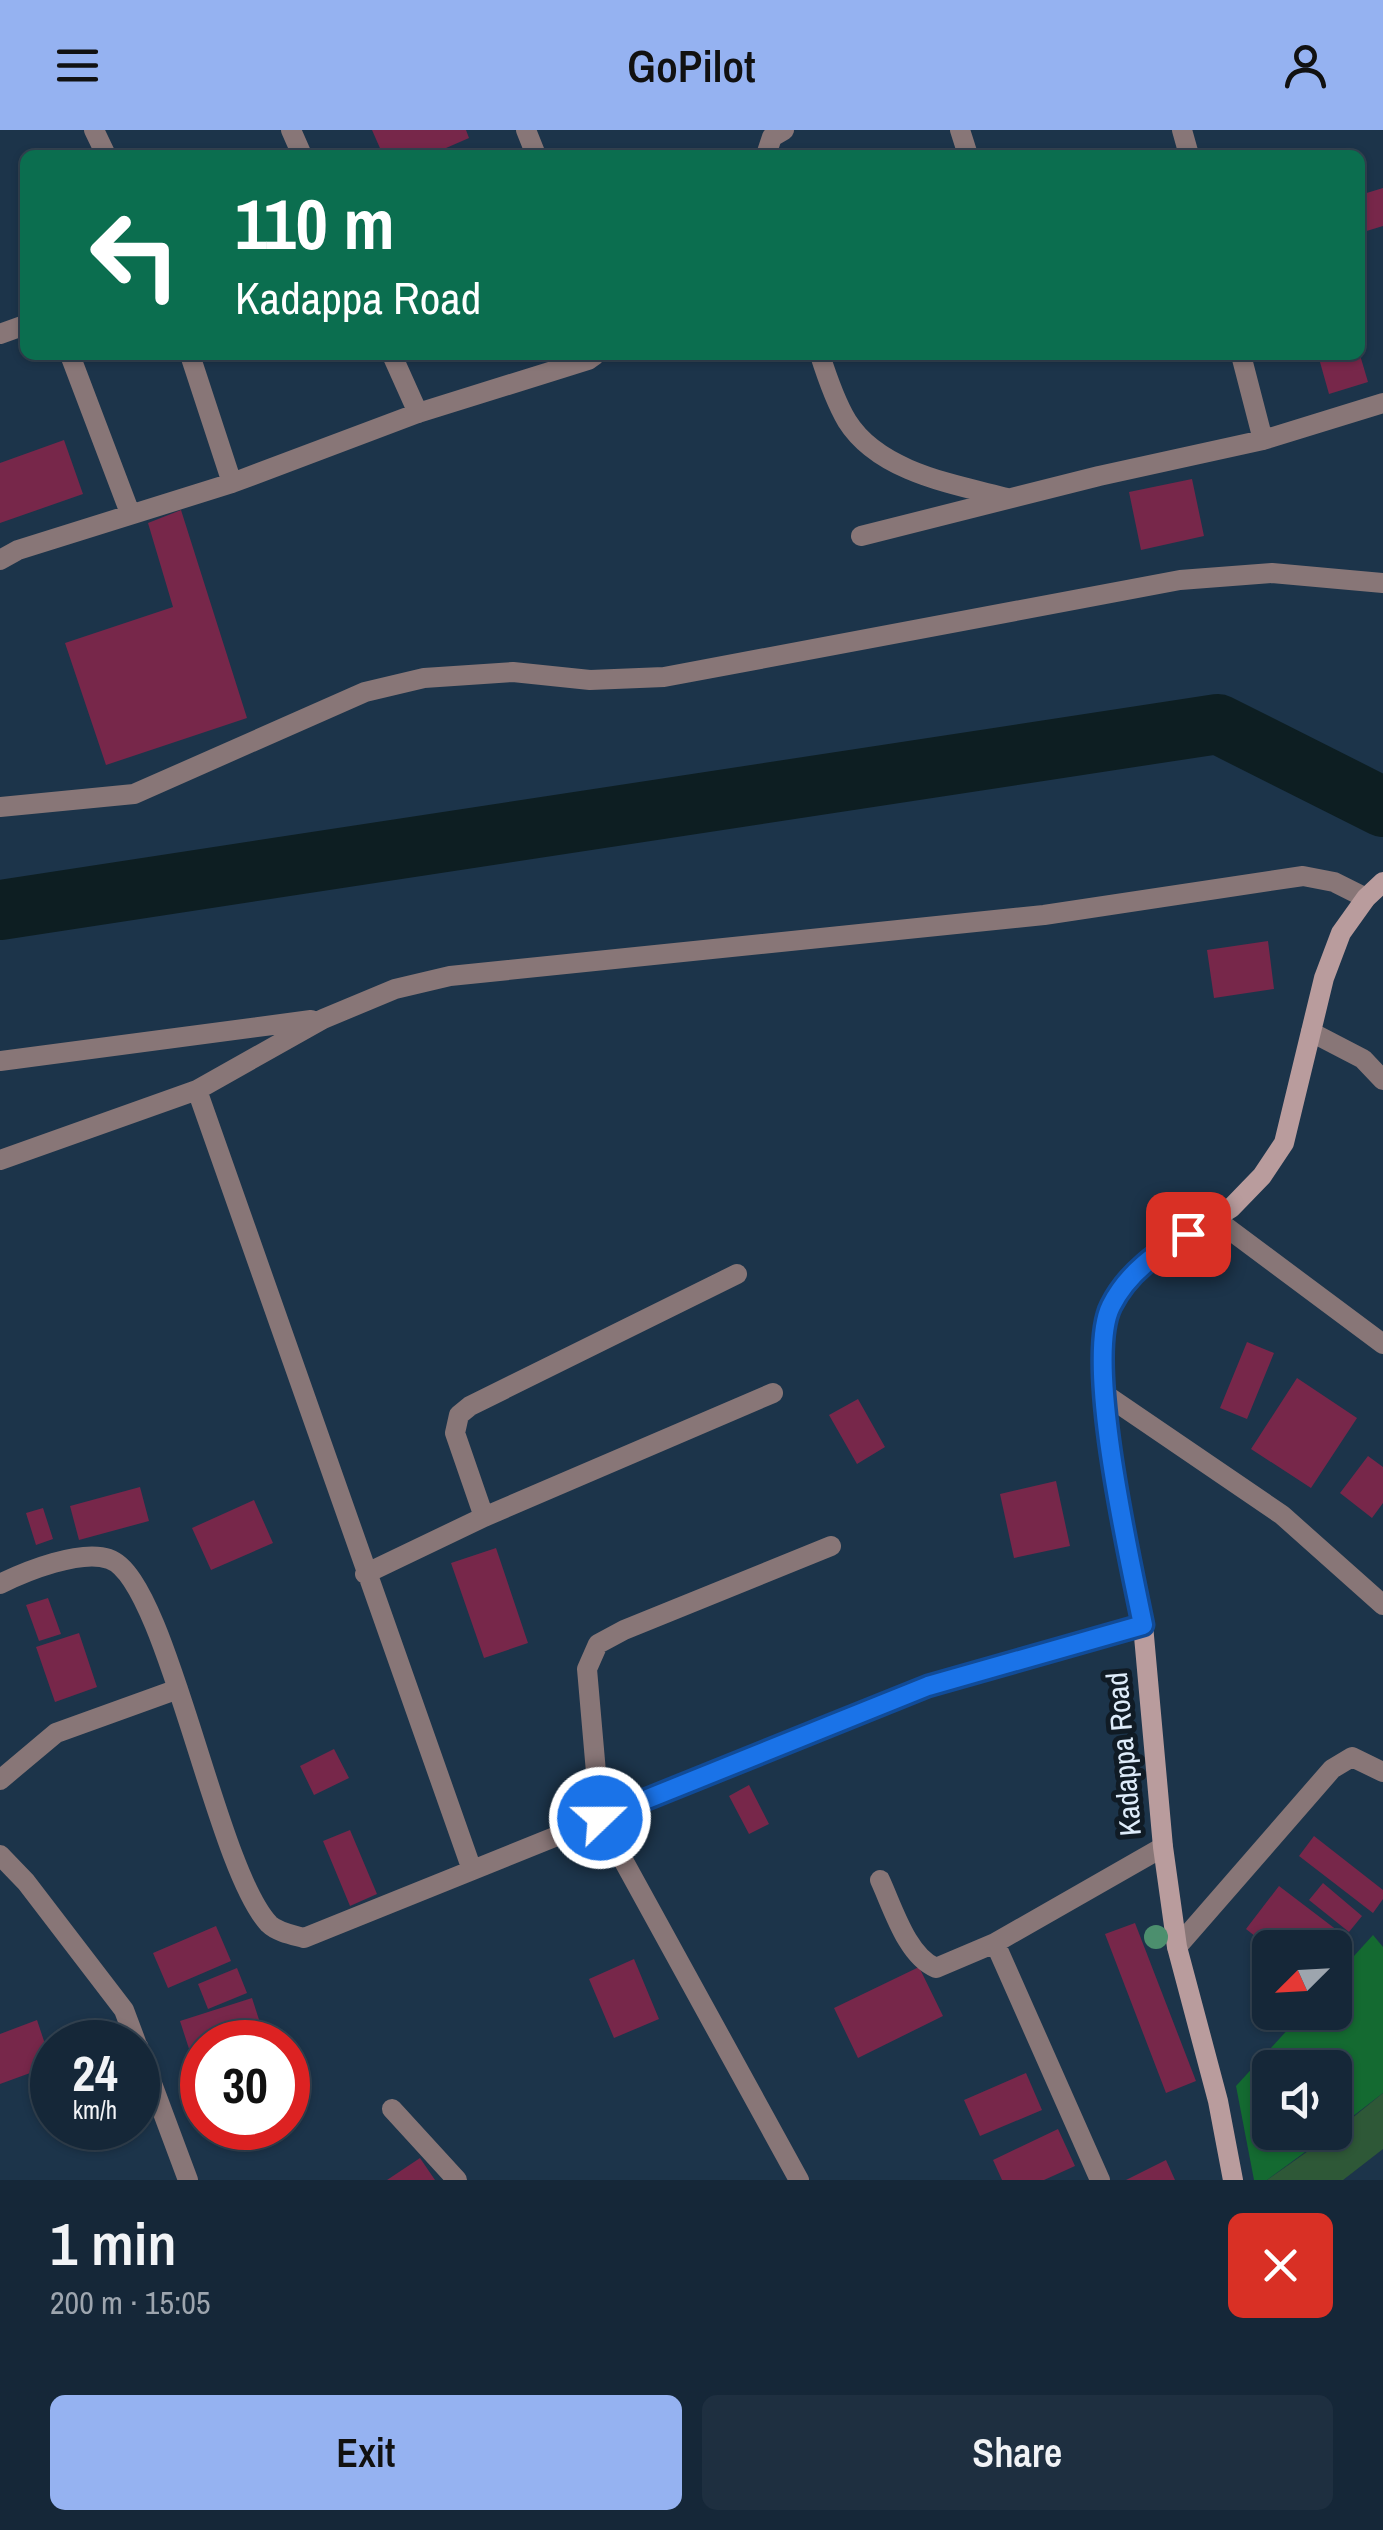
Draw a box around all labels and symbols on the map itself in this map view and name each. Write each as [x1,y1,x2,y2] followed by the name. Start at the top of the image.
[1146,1192,1231,1277] pin
[1096,1671,1150,1838] street label: Kadappa Road
[548,1766,652,1870] position arrow
[1252,1930,1352,2030] north arrow
[180,2020,310,2150] speed limit sign: 30

